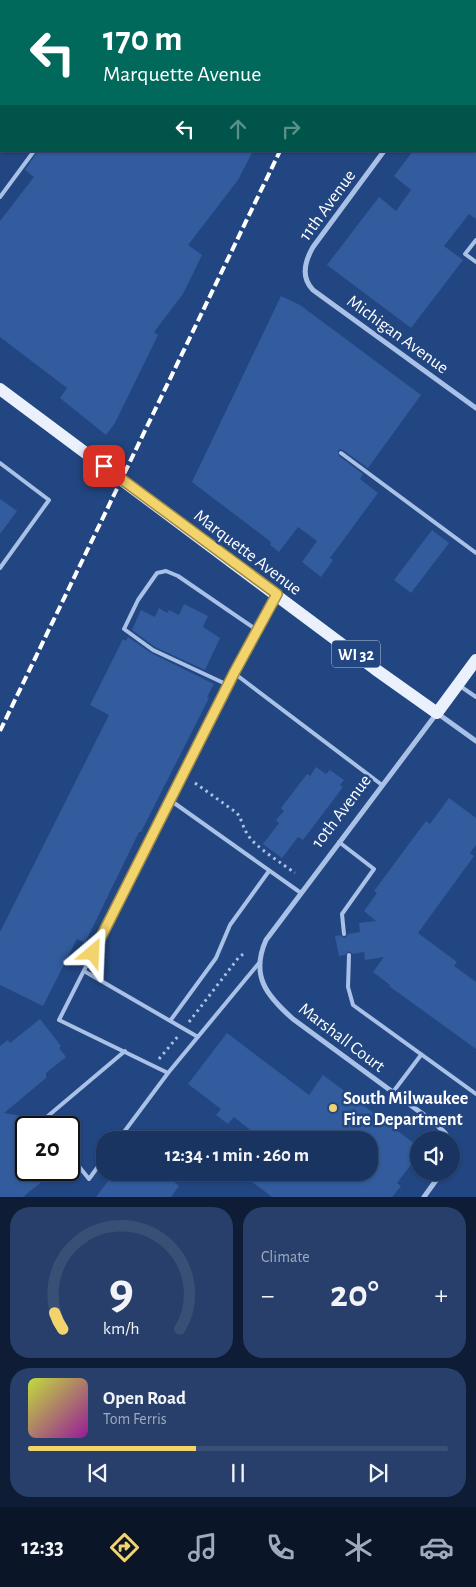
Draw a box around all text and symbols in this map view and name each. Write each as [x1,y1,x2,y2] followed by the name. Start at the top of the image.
[20,20,85,85] icon: left
[103,22,183,57] text: 170 m
[103,63,261,85] text: Marquette Avenue
[171,115,199,143] icon: left
[224,115,252,143] icon: ahead
[277,115,305,143] icon: right
[296,167,359,244] street label: 11th Avenue
[343,292,451,378] street label: Michigan Avenue
[83,445,125,487] pin
[90,452,118,480] icon: arrive
[190,507,305,599] street label: Marquette Avenue
[332,641,380,668] road number: WI 32
[309,772,375,851] street label: 10th Avenue
[66,926,118,978] position arrow
[295,1000,388,1076] street label: Marshall Court
[343,1090,468,1129] place label: South Milwaukee Fire Department
[327,1102,339,1114] marker: South Milwaukee Fire Department
[15,1116,80,1181] speed limit sign: 20
[410,1131,460,1181] map controls
[410,1131,460,1181] button: sound
[165,1146,309,1165] text: 12:34 · 1 min · 260 m
[261,1249,310,1265] text: Climate
[109,1266,134,1318] text: 9
[330,1276,379,1314] text: 20°
[261,1282,274,1310] text: −
[435,1282,448,1310] text: +
[103,1320,140,1338] text: km/h
[103,1389,186,1408] text: Open Road
[103,1411,167,1427] text: Tom Ferris
[84,1459,112,1487] icon: previous
[224,1459,252,1487] icon: pause
[364,1459,392,1487] icon: next
[107,1530,142,1565] icon: directions
[185,1530,220,1565] icon: music
[263,1530,298,1565] icon: phone
[341,1530,376,1565] icon: climate
[419,1530,454,1565] icon: car
[22,1536,64,1558] text: 12:33

